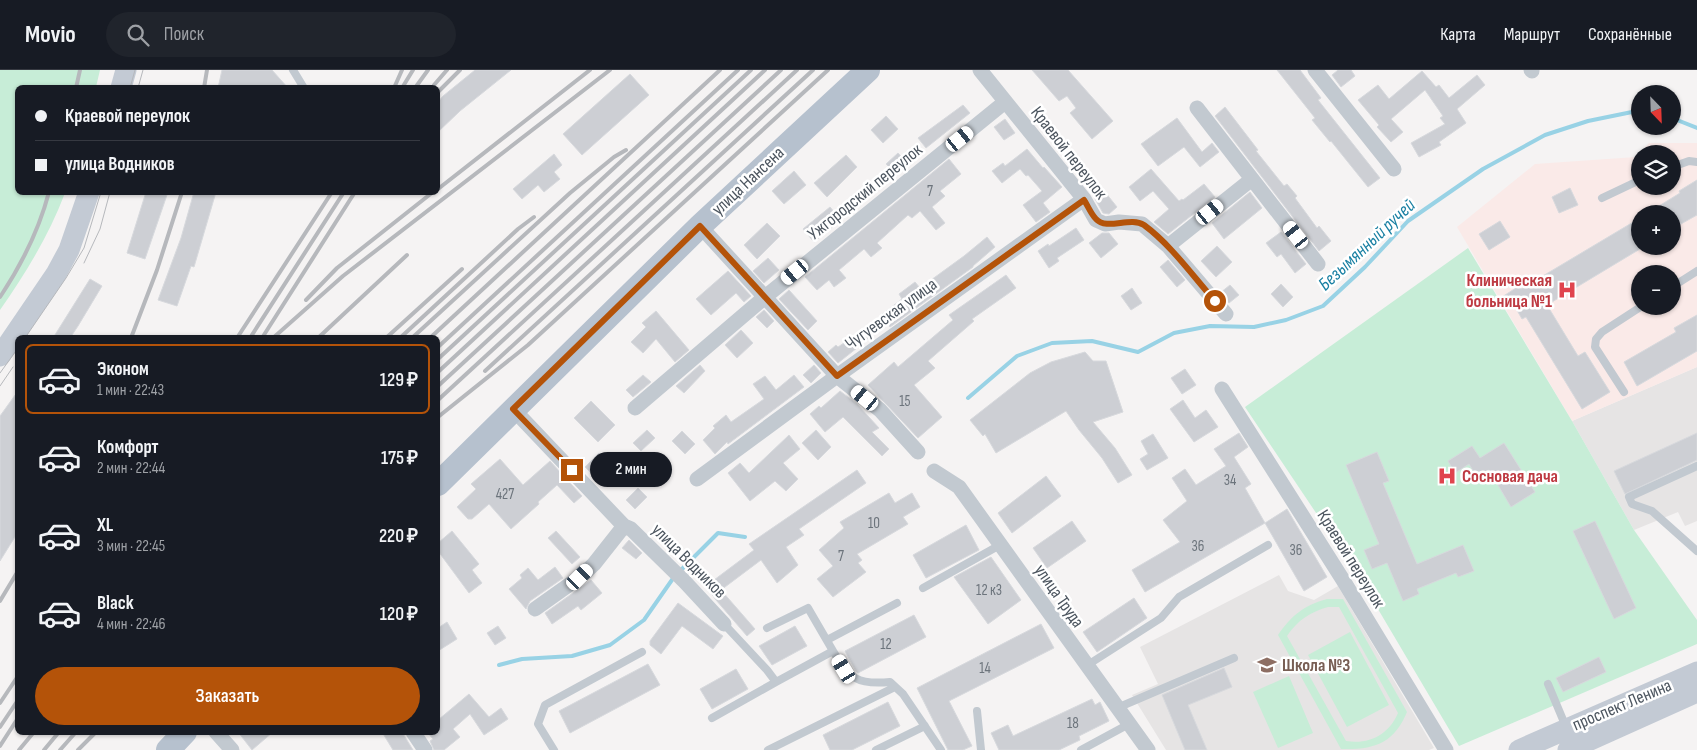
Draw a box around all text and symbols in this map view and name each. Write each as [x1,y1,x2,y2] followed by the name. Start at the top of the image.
[106,12,456,57] search box
[25,20,76,49] text: Movio
[124,21,152,49] icon: search
[164,23,204,46] text: Поиск
[1440,24,1476,45] text: Карта
[1504,24,1560,45] text: Маршрут
[1588,24,1672,45] text: Сохранённые
[1631,85,1681,135] north arrow
[1631,85,1681,315] map controls
[1026,103,1112,204] street label: Краевой переулок
[65,105,190,128] text: Краевой переулок
[943,124,976,154] car
[803,139,927,245] street label: Ужгородский переулок
[708,142,788,220] street label: улица Нансена
[1631,145,1681,195] button: layers
[65,153,174,176] text: улица Водников
[927,182,933,201] house number: 7
[1314,194,1420,296] water label: Безымянный ручей
[1193,197,1226,227] car
[1631,205,1681,255] button: +
[1280,219,1311,251] car
[778,257,811,287] car
[1631,265,1681,315] button: −
[1466,270,1552,312] place label: Клиническая больница №1
[841,274,941,354] street label: Чугуевская улица
[1556,279,1578,301] hospital icon: Клиническая больница №1
[1204,290,1226,312] route start
[37,357,82,402] icon: car
[97,358,149,381] text: Эконом
[380,369,418,392] text: 129 ₽
[97,381,164,400] text: 1 мин · 22:43
[848,383,881,413] car
[899,392,911,411] house number: 15
[37,435,82,480] icon: car
[97,436,159,459] text: Комфорт
[381,447,418,470] text: 175 ₽
[590,452,672,488] callout: 2 мин
[97,459,165,478] text: 2 мин · 22:44
[561,459,583,481] route end
[615,460,647,479] text: 2 мин
[1436,465,1458,487] hospital icon: Сосновая дача
[1462,466,1558,487] place label: Сосновая дача
[1224,471,1236,490] house number: 34
[496,485,514,504] house number: 427
[1312,506,1390,612] street label: Краевой переулок
[37,513,82,558] icon: car
[97,514,113,537] text: XL
[868,514,880,533] house number: 10
[647,519,731,603] street label: улица Водников
[379,525,418,548] text: 220 ₽
[97,537,165,556] text: 3 мин · 22:45
[1192,537,1204,556] house number: 36
[1290,541,1302,560] house number: 36
[838,547,844,566] house number: 7
[1030,560,1088,632] street label: улица Труда
[563,561,596,593] car
[976,581,1002,600] house number: 12 к3
[37,591,82,636] icon: car
[97,592,134,615] text: Black
[380,603,418,626] text: 120 ₽
[97,615,166,634] text: 4 мин · 22:46
[880,635,892,654] house number: 12
[829,652,858,686] car
[1256,654,1278,676] school or university icon: Школа №3
[1282,655,1350,676] place label: Школа №3
[979,659,991,678] house number: 14
[35,667,420,725] button: Заказать
[1569,675,1675,735] street label: проспект Ленина
[1067,714,1079,733] house number: 18

